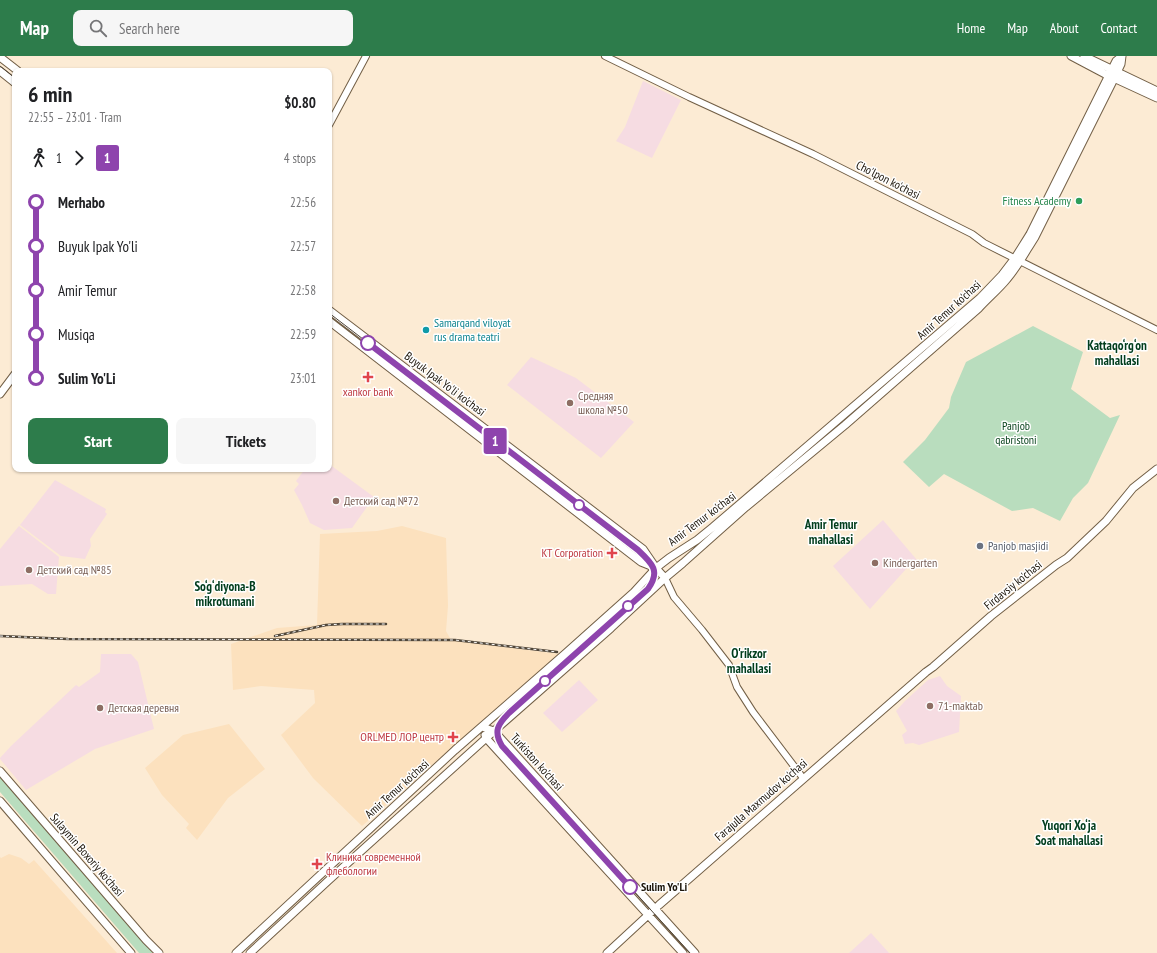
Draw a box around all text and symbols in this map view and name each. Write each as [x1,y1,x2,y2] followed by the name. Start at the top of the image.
[73,10,353,46] search box
[20,16,49,40] text: Map
[87,17,109,39] icon: search
[119,19,180,38] text: Search here
[957,19,985,37] text: Home
[1007,19,1028,37] text: Map
[1050,19,1079,37] text: About
[1101,19,1137,37] text: Contact
[28,80,72,108] text: 6 min
[284,93,316,112] text: $0.80
[28,109,121,126] text: 22:55 – 23:01 · Tram
[28,147,50,169] icon: walk
[68,147,90,169] icon: forward
[104,149,111,167] text: 1
[56,150,62,167] text: 1
[284,150,316,167] text: 4 stops
[854,157,923,202] street label: Cho'lpon ko'chasi
[58,193,105,212] text: Merhabo
[1002,193,1071,208] place label: Fitness Academy
[290,194,316,211] text: 22:56
[1074,196,1084,206] marker: Fitness Academy
[58,237,138,256] text: Buyuk Ipak Yo'li
[290,238,316,255] text: 22:57
[914,277,984,342] street label: Amir Temur ko'chasi
[58,281,117,300] text: Amir Temur
[290,282,316,299] text: 22:58
[434,315,511,344] place label: Samarqand viloyat rus drama teatri
[58,325,95,344] text: Musiqa
[421,325,431,335] marker: Samarqand viloyat rus drama teatri
[290,326,316,343] text: 22:59
[360,335,376,351] unlabelled marker
[1087,337,1147,369] district label: Kattaqo‘rg‘on mahallasi
[402,348,489,419] street label: Buyuk Ipak Yo'li ko'chasi
[58,369,116,388] text: Sulim Yo'Li
[290,370,316,387] text: 23:01
[362,371,374,383] marker: xankor bank
[343,384,394,399] place label: xankor bank
[578,388,628,417] place label: Средняя школа №50
[565,398,575,408] marker: Средняя школа №50
[28,418,168,464] button: Start
[176,418,316,464] button: Tickets
[995,418,1037,447] park label: Panjob qabristoni
[482,428,508,454] line badge: 1
[492,432,498,450] text: 1
[665,488,739,549] street label: Amir Temur ko'chasi
[344,493,419,508] place label: Детский сад №72
[331,496,341,506] marker: Детский сад №72
[573,499,585,511] unlabelled marker
[804,516,858,548] district label: Amir Temur mahallasi
[988,538,1048,553] place label: Panjob masjidi
[975,541,985,551] marker: Panjob masjidi
[541,545,603,560] place label: KT Corporation
[606,547,618,559] marker: KT Corporation
[883,555,937,570] place label: Kindergarten
[981,557,1045,613] street label: Firdavsiy ko'chasi
[870,558,880,568] marker: Kindergarten
[37,562,112,577] place label: Детский сад №85
[24,565,34,575] marker: Детский сад №85
[194,578,256,610] district label: So‘g‘diyona-B mikrotumani
[622,600,634,612] unlabelled marker
[727,645,771,677] district label: O'rikzor mahallasi
[539,675,551,687] unlabelled marker
[938,698,983,713] place label: 71-maktab
[108,700,179,715] place label: Детская деревня
[925,701,935,711] marker: 71-maktab
[95,703,105,713] marker: Детская деревня
[360,729,444,744] place label: ORLMED ЛОР центр
[508,730,567,793] street label: Turkiston ko'chasi
[447,731,459,743] marker: ORLMED ЛОР центр
[711,755,810,844] street label: Farajulla Maxmudov ko'chasi
[362,756,432,821] street label: Amir Temur ko'chasi
[47,810,128,899] street label: Sulaymin Boxoriy ko'chasi
[1035,817,1103,849] district label: Yuqori Xo‘ja Soat mahallasi
[326,849,421,878] place label: Клиника современной флебологии
[311,858,323,870] marker: Клиника современной флебологии
[622,879,638,895] marker: Sulim Yo'Li
[641,879,687,894] place label: Sulim Yo'Li

